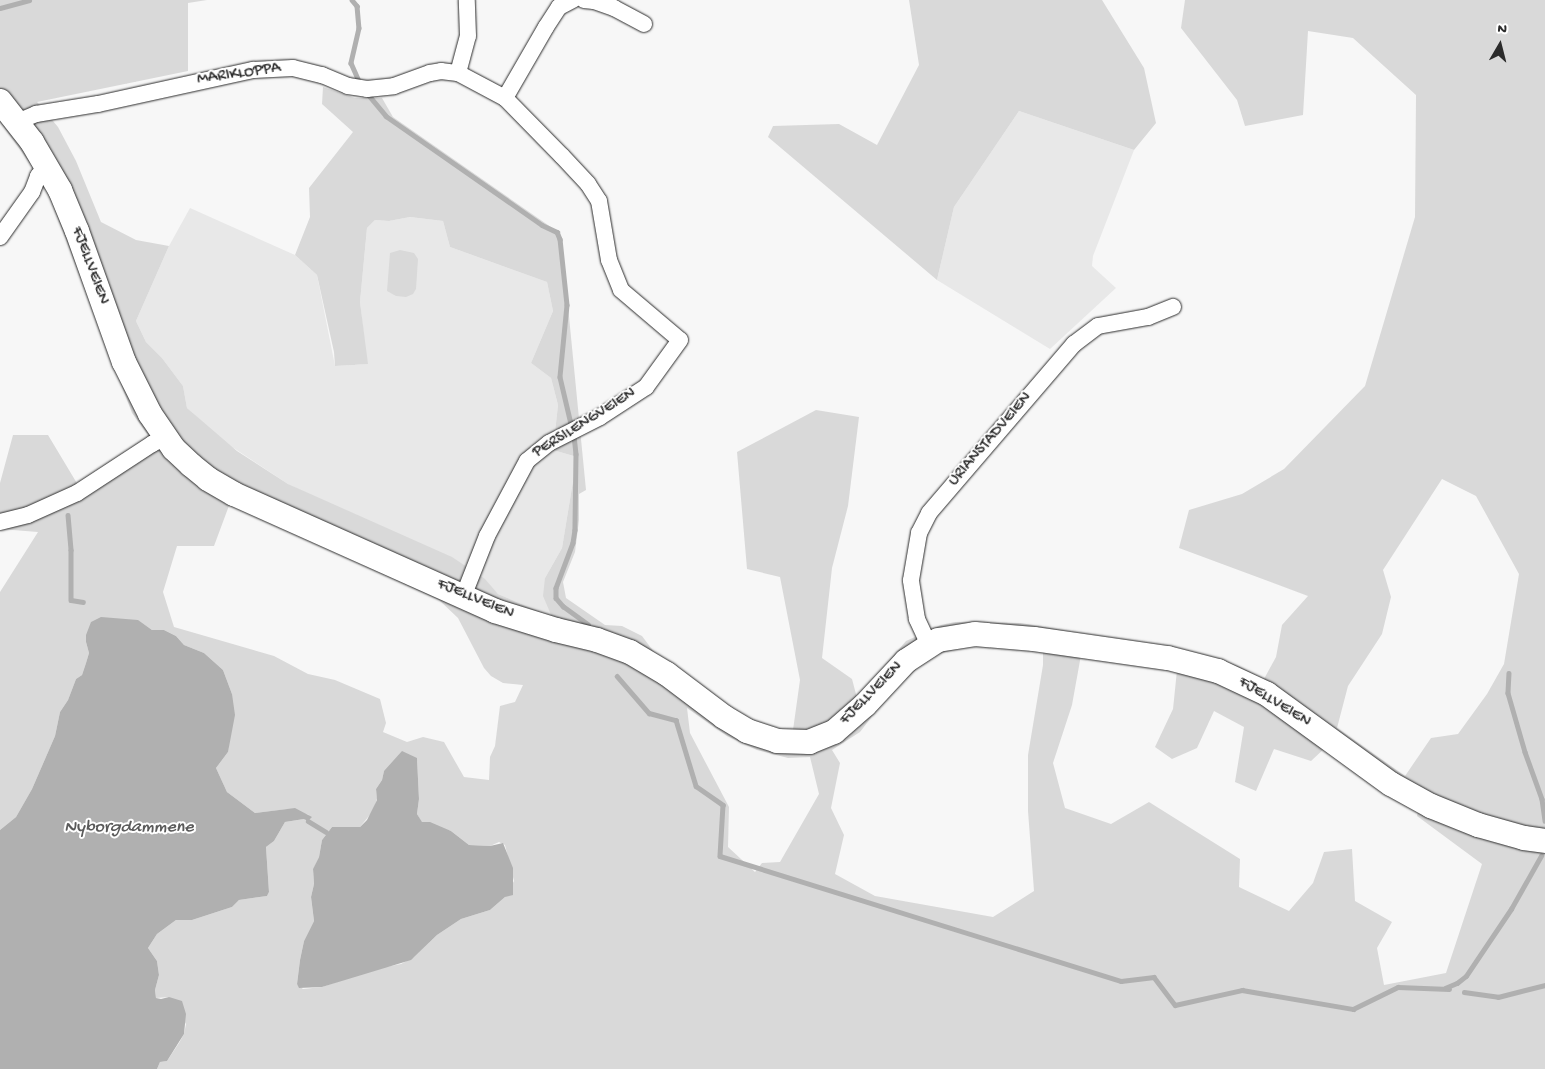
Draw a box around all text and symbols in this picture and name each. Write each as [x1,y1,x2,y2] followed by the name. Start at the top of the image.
[1475,20,1525,70] north arrow
[1496,21,1508,39] text: N
[196,60,282,90] street label: MARIKLOPPA
[66,224,112,308] street label: FJELLVEIEN
[530,385,640,463] street label: PERSILENGVEIEN
[945,389,1037,491] street label: URIANSTADVEIEN
[434,575,516,625] street label: FJELLVEIEN
[836,658,908,730] street label: FJELLVEIEN
[1234,673,1314,733] street label: FJELLVEIEN
[64,817,194,839] water label: Nyborgdammene

